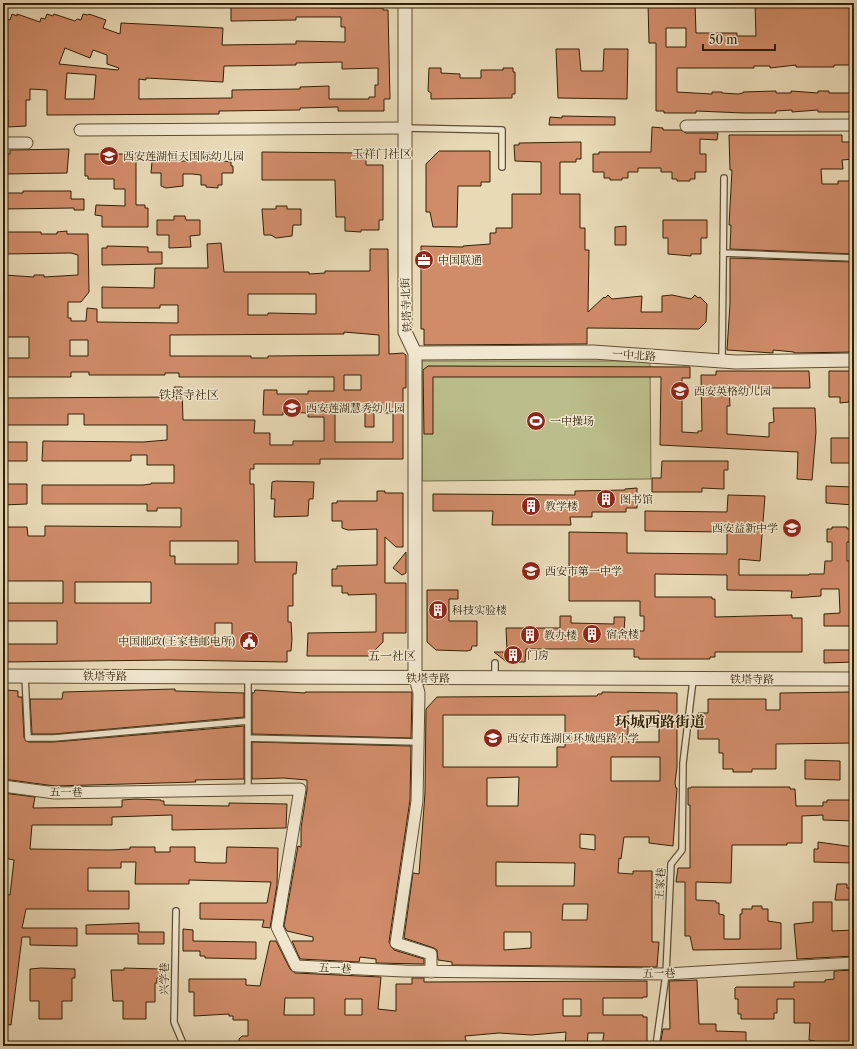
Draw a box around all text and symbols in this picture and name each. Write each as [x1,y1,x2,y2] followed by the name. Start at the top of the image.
[703,26,775,52] scale bar
[709,32,738,47] text: 50 m
[98,145,120,167] school or university icon: 西安莲湖恒天国际幼儿园
[352,146,412,161] district label: 玉祥门社区
[123,149,244,163] place label: 西安莲湖恒天国际幼儿园
[413,249,435,271] office icon: 中国联通
[438,253,482,267] place label: 中国联通
[398,277,414,333] street label: 铁塔寺北街
[612,346,656,364] street label: 一中北路
[669,380,691,402] school or university icon: 西安英格幼儿园
[694,384,771,398] place label: 西安英格幼儿园
[159,387,219,402] district label: 铁塔寺社区
[281,397,303,419] school or university icon: 西安莲湖慧秀幼儿园
[306,401,405,415] place label: 西安莲湖慧秀幼儿园
[525,410,547,432] sports icon: 一中操场
[550,414,594,428] place label: 一中操场
[595,488,617,510] building icon: 图书馆
[620,492,653,506] place label: 图书馆
[520,495,542,517] building icon: 教学楼
[545,499,578,513] place label: 教学楼
[781,517,803,539] school or university icon: 西安益新中学
[712,521,778,535] place label: 西安益新中学
[520,560,542,582] school or university icon: 西安市第一中学
[545,564,622,578] place label: 西安市第一中学
[427,599,449,621] building icon: 科技实验楼
[452,603,507,617] place label: 科技实验楼
[581,623,603,645] building icon: 宿舍楼
[519,624,541,646] building icon: 教办楼
[606,627,639,641] place label: 宿舍楼
[544,628,577,642] place label: 教办楼
[238,630,260,652] public building icon: 中国邮政(王家巷邮电所)
[118,634,235,648] place label: 中国邮政(王家巷邮电所)
[502,644,524,666] building icon: 门房
[368,648,416,663] district label: 五一社区
[527,648,549,662] place label: 门房
[83,669,127,683] street label: 铁塔寺路
[406,671,450,685] street label: 铁塔寺路
[730,672,774,686] street label: 铁塔寺路
[615,712,705,731] district label: 环城西路街道
[482,727,504,749] school or university icon: 西安市莲湖区环城西路小学
[507,731,639,745] place label: 西安市莲湖区环城西路小学
[49,785,83,799] street label: 五一巷
[652,867,668,901] street label: 王家巷
[318,960,352,976] street label: 五一巷
[157,962,171,996] street label: 兴学巷
[642,966,676,980] street label: 五一巷

